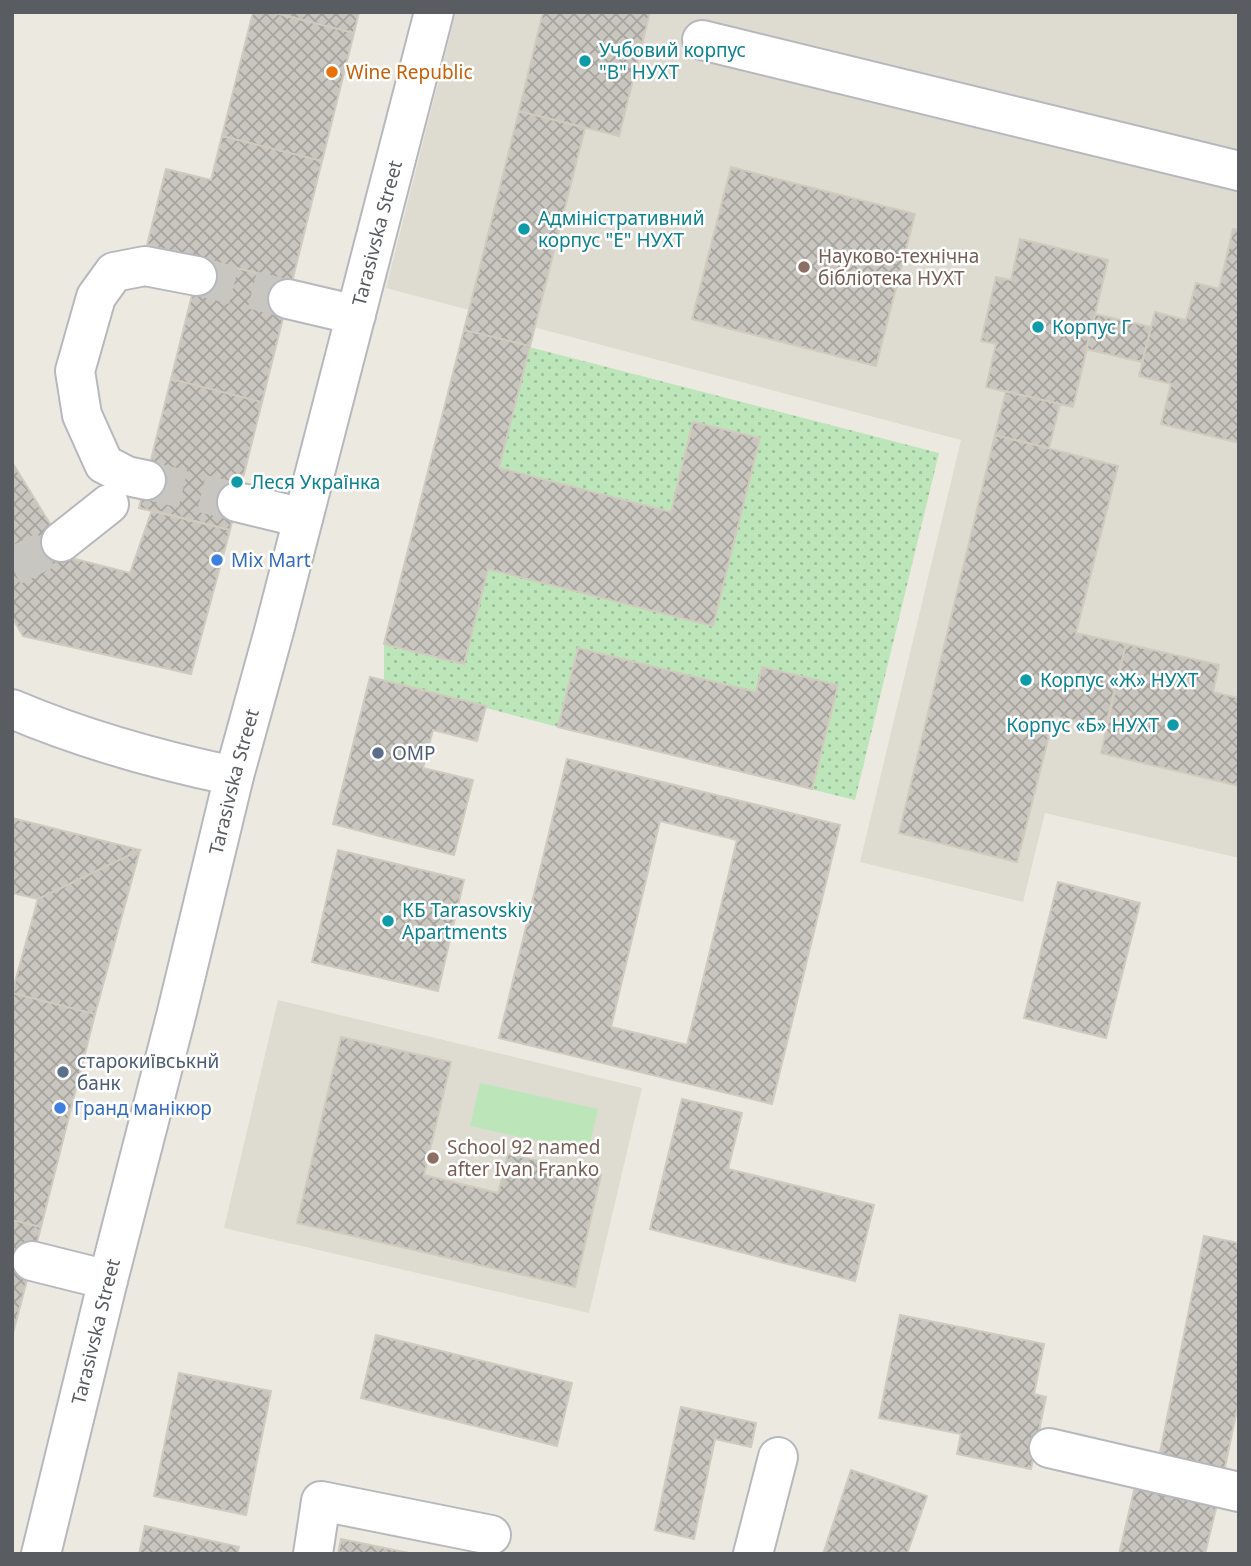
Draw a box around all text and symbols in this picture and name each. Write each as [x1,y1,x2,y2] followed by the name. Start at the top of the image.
[599,37,746,85] place label: Учбовий корпус "В" НУХТ
[577,53,593,69] marker: Учбовий корпус "В" НУХТ
[346,59,473,85] place label: Wine Republic
[324,64,340,80] marker: Wine Republic
[346,157,408,309] street label: Tarasivska Street
[538,205,704,253] place label: Адміністративний корпус "Е" НУХТ
[516,221,532,237] marker: Адміністративний корпус "Е" НУХТ
[818,243,979,291] place label: Науково-технічна бібліотека НУХТ
[796,259,812,275] marker: Науково-технічна бібліотека НУХТ
[1052,314,1131,340] place label: Корпус Г
[1030,319,1046,335] marker: Корпус Г
[251,469,380,495] place label: Леся Українка
[229,474,245,490] marker: Леся Українка
[231,547,311,573] place label: Mix Mart
[209,552,225,568] marker: Mix Mart
[1040,667,1199,693] place label: Корпус «Ж» НУХТ
[1018,672,1034,688] marker: Корпус «Ж» НУХТ
[202,706,265,857] street label: Tarasivska Street
[1006,712,1159,738] place label: Корпус «Б» НУХТ
[1165,717,1181,733] marker: Корпус «Б» НУХТ
[392,740,436,766] place label: OMP
[370,745,386,761] marker: OMP
[402,897,532,945] place label: КБ Tarasovskiy Apartments
[380,913,396,929] marker: КБ Tarasovskiy Apartments
[77,1048,219,1096] place label: старокиївськнй банк
[55,1064,71,1080] marker: старокиївськнй банк
[74,1095,212,1121] place label: Гранд манікюр
[52,1100,68,1116] marker: Гранд манікюр
[447,1134,600,1182] place label: School 92 named after Ivan Franko
[425,1150,441,1166] marker: School 92 named after Ivan Franko
[65,1256,126,1407] street label: Tarasivska Street

